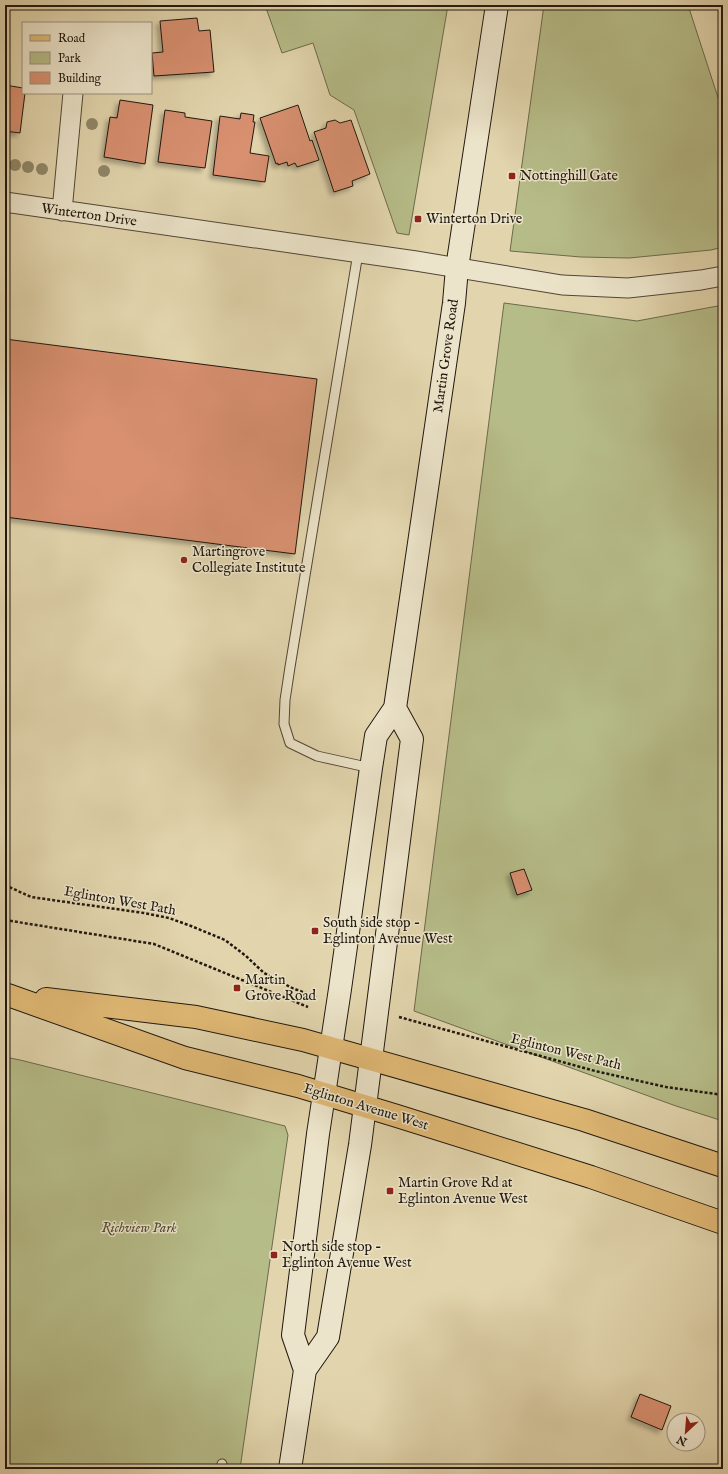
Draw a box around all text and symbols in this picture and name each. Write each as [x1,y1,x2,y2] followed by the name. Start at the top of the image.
[22,22,152,94] legend
[58,31,86,46] text: Road
[58,51,81,66] text: Park
[58,71,102,86] text: Building
[520,167,619,185] place label: Nottinghill Gate
[507,171,517,181] marker: Nottinghill Gate
[40,199,138,231] street label: Winterton Drive
[426,210,523,228] place label: Winterton Drive
[413,214,423,224] marker: Winterton Drive
[429,298,463,414] street label: Martin Grove Road
[192,543,306,577] place label: Martingrove Collegiate Institute
[179,555,189,565] marker: Martingrove Collegiate Institute
[63,882,178,920] street label: Eglinton West Path
[323,914,453,948] place label: South side stop - Eglinton Avenue West
[310,926,320,936] marker: South side stop - Eglinton Avenue West
[245,971,316,1005] place label: Martin Grove Road
[232,983,242,993] marker: Martin Grove Road
[509,1030,624,1075] street label: Eglinton West Path
[301,1079,431,1135] street label: Eglinton Avenue West
[398,1174,528,1208] place label: Martin Grove Rd at Eglinton Avenue West
[385,1186,395,1196] marker: Martin Grove Rd at Eglinton Avenue West
[101,1219,177,1237] park label: Richview Park
[282,1238,412,1272] place label: North side stop - Eglinton Avenue West
[269,1250,279,1260] marker: North side stop - Eglinton Avenue West
[666,1412,706,1452] north arrow
[674,1432,690,1449] text: N

